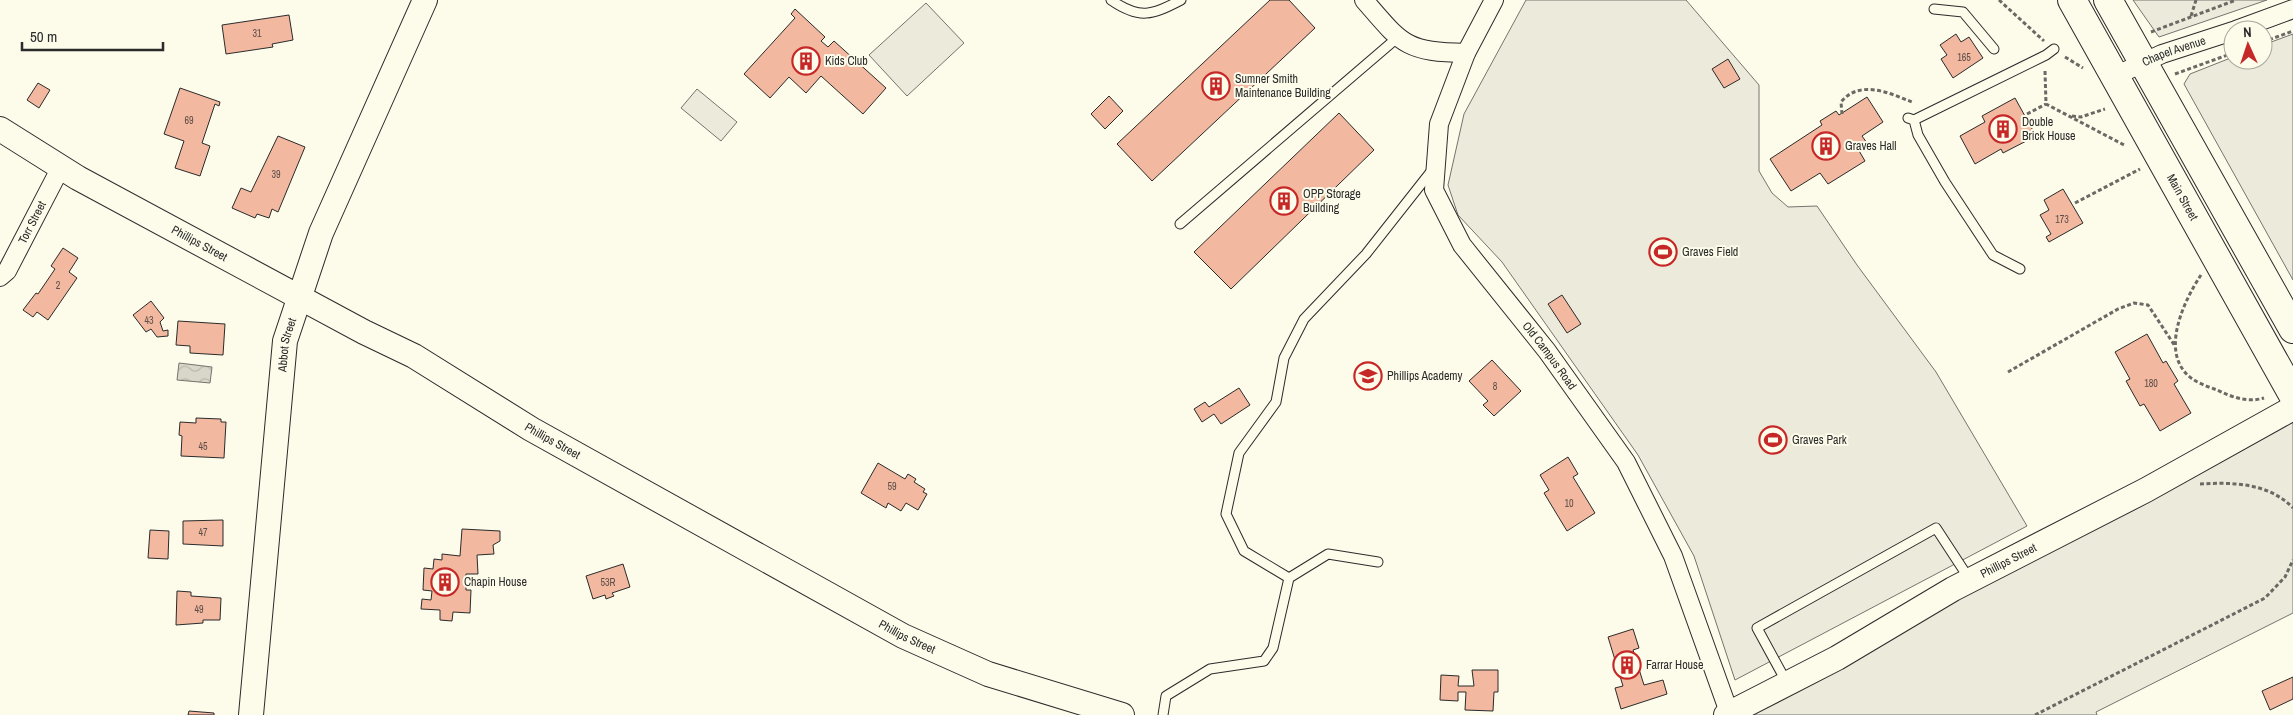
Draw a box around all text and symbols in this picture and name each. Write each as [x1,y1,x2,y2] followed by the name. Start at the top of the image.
[22,20,164,52] scale bar
[2223,20,2273,70] north arrow
[2243,23,2252,41] text: N
[30,26,57,47] text: 50 m
[252,27,262,40] house number: 31
[2139,32,2208,70] street label: Chapel Avenue
[791,46,821,76] building icon: Kids Club
[1957,51,1971,64] house number: 165
[825,53,868,69] place label: Kids Club
[1201,71,1231,101] building icon: Sumner Smith Maintenance Building
[1235,71,1331,101] place label: Sumner Smith Maintenance Building
[184,114,194,127] house number: 69
[1988,114,2018,144] building icon: Double Brick House
[2022,114,2076,144] place label: Double Brick House
[1811,131,1841,161] building icon: Graves Hall
[1845,138,1896,154] place label: Graves Hall
[271,168,281,181] house number: 39
[2163,171,2202,224] street label: Main Street
[1269,186,1299,216] building icon: OPP Storage Building
[1303,186,1361,216] place label: OPP Storage Building
[15,198,50,247] street label: Torr Street
[2055,213,2069,226] house number: 173
[169,222,230,265] street label: Phillips Street
[1648,237,1678,267] sports icon: Graves Field
[1682,244,1738,260] place label: Graves Field
[56,279,61,292] house number: 2
[144,314,154,327] house number: 43
[274,316,300,374] street label: Abbot Street
[1519,319,1580,393] street label: Old Campus Road
[1353,361,1383,391] school or university icon: Phillips Academy
[1387,368,1463,384] place label: Phillips Academy
[2144,377,2158,390] house number: 180
[1493,380,1498,393] house number: 8
[522,419,584,463] street label: Phillips Street
[1758,425,1788,455] sports icon: Graves Park
[1792,432,1847,448] place label: Graves Park
[198,440,208,453] house number: 45
[887,480,897,493] house number: 59
[1564,497,1574,510] house number: 10
[198,526,208,539] house number: 47
[1977,539,2040,582] street label: Phillips Street
[430,567,460,597] building icon: Chapin House
[464,574,527,590] place label: Chapin House
[600,576,616,589] house number: 53R
[194,603,204,616] house number: 49
[876,616,938,658] street label: Phillips Street
[1612,650,1642,680] building icon: Farrar House
[1646,657,1703,673] place label: Farrar House

